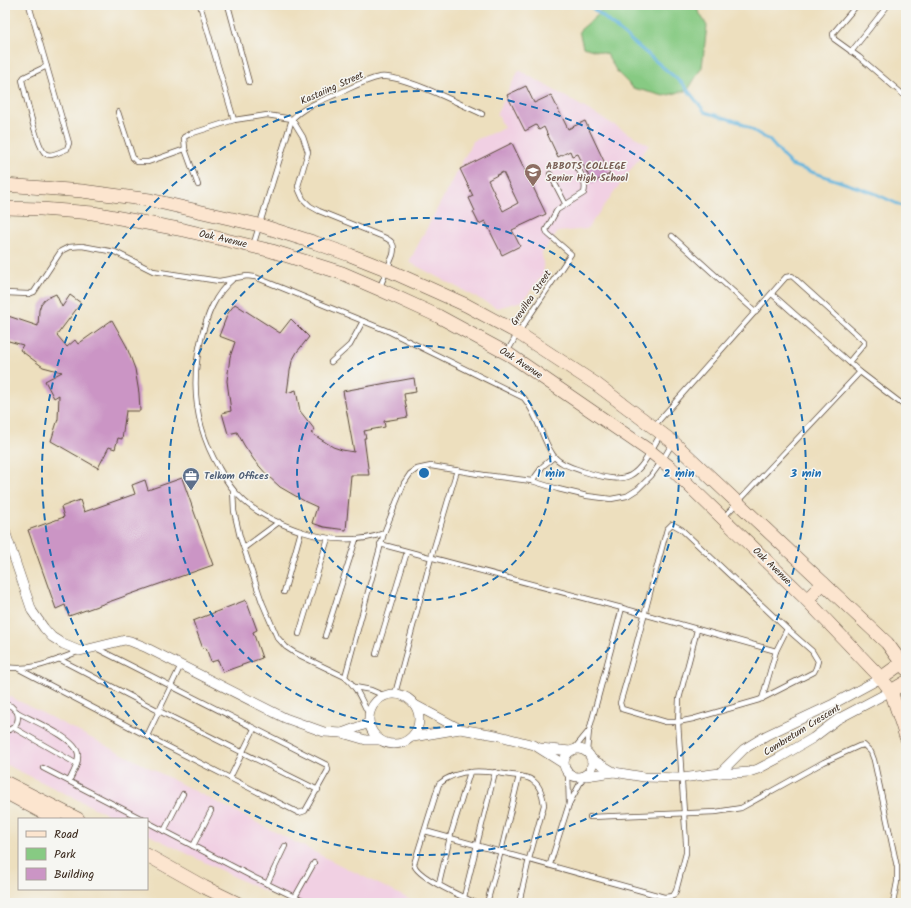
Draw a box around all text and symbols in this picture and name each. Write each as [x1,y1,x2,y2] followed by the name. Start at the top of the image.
[298,67,366,109] street label: Kastaiing Street
[546,158,628,186] place label: ABBOTS COLLEGE Senior High School
[523,162,543,187] school or university icon: ABBOTS COLLEGE Senior High School
[197,226,249,252] street label: Oak Avenue
[506,267,556,329] street label: Grevillea Street
[496,343,546,383] street label: Oak Avenue
[537,464,565,483] text: 1 min
[663,464,695,483] text: 2 min
[790,464,822,483] text: 3 min
[181,466,201,491] office icon: Telkom Offices
[417,466,431,480] centre of rings
[204,468,269,484] place label: Telkom Offices
[749,543,796,589] street label: Oak Avenue
[760,700,844,760] street label: Combretum Crescent
[18,818,148,890] legend
[54,825,79,844] text: Road
[54,845,76,864] text: Park
[54,865,94,884] text: Building

